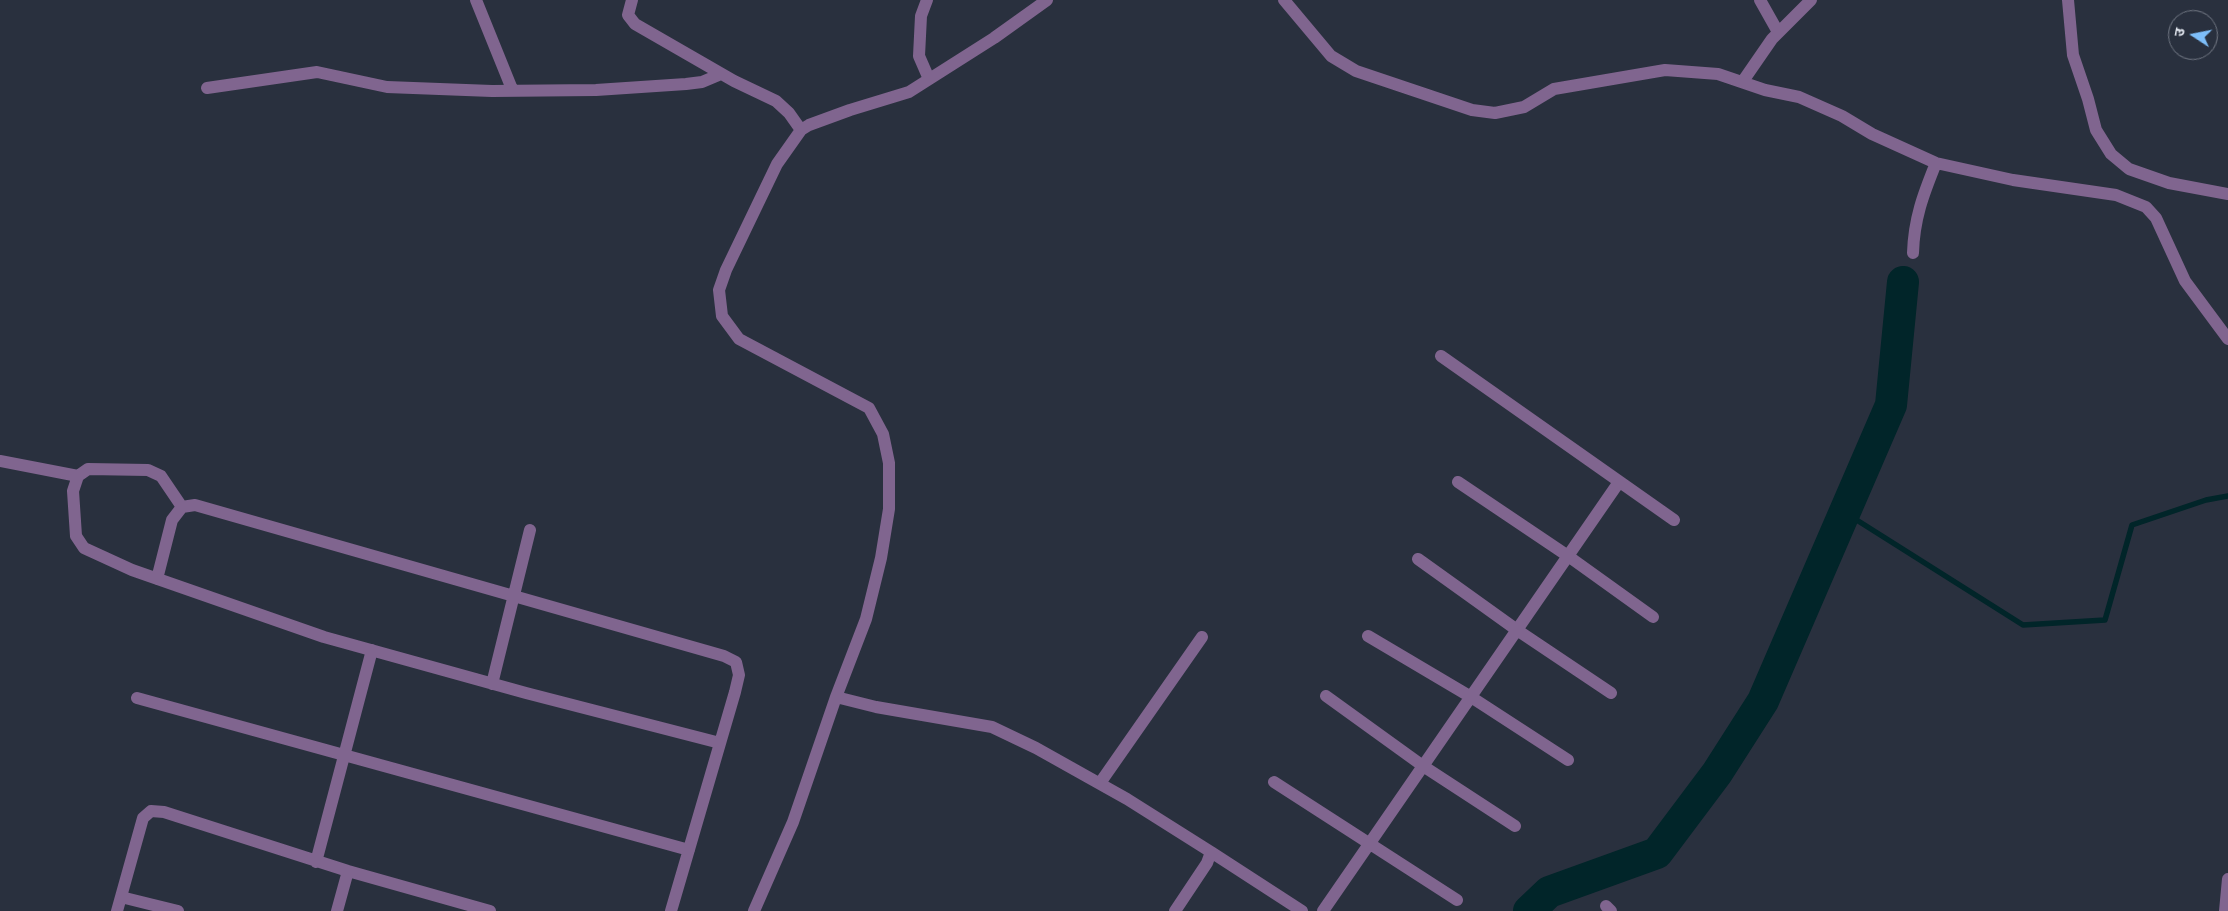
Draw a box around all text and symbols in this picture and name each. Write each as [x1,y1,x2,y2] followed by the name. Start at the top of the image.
[2168,10,2218,60] north arrow
[2170,27,2188,38] text: उ

